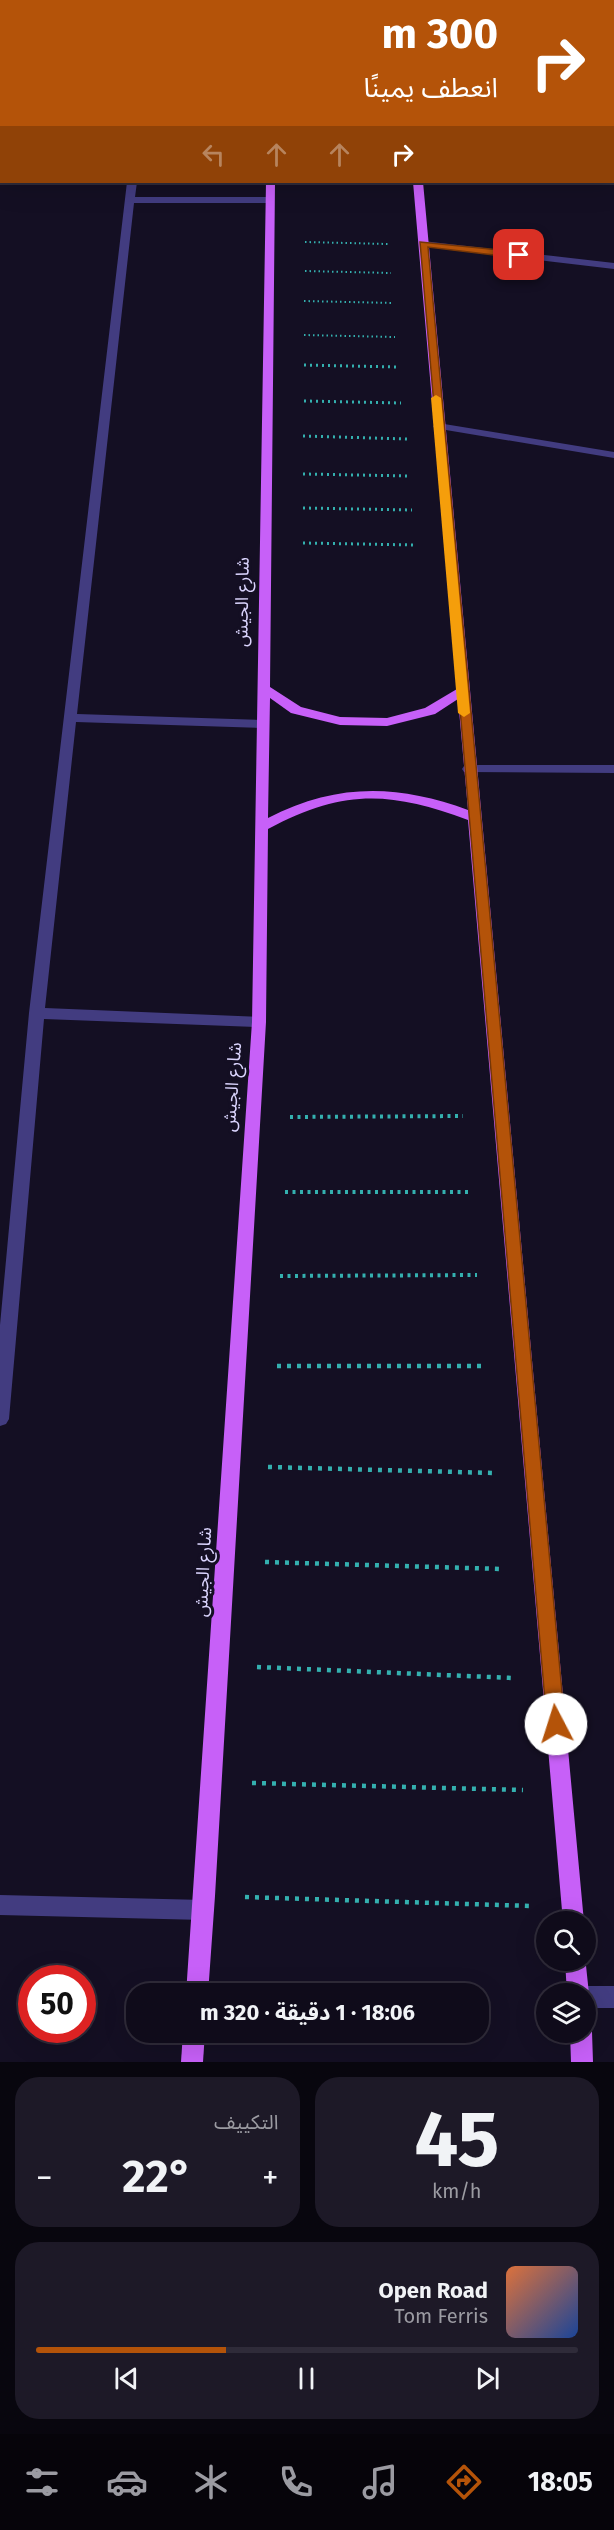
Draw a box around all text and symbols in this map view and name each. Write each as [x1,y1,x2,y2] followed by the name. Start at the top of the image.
[382,9,498,59] text: 300 m
[519,24,597,102] icon: right
[363,72,498,104] text: انعطف يمينًا
[197,138,230,171] icon: left
[260,138,293,171] icon: ahead
[323,138,356,171] icon: ahead
[386,138,419,171] icon: right
[493,229,544,280] pin
[502,238,535,271] icon: arrive
[230,557,257,647] street label: شارع الجيش
[218,1041,249,1133] street label: شارع الجيش
[190,1527,219,1618] street label: شارع الجيش
[524,1692,588,1756] position arrow
[536,1911,596,2043] map controls
[536,1911,596,1971] button: search
[18,1965,96,2043] speed limit sign: 50
[536,1983,596,2043] button: layers
[200,1999,415,2026] text: 18:06 · 1 دقيقة · 320 m
[414,2093,499,2187] text: 45
[214,2110,279,2134] text: التكييف
[122,2150,192,2204] text: 22°
[36,2158,53,2198] text: −
[262,2158,278,2198] text: +
[432,2179,482,2203] text: km/h
[378,2277,488,2304] text: Open Road
[394,2304,488,2328] text: Tom Ferris
[110,2362,143,2395] icon: previous
[290,2362,323,2395] icon: pause
[471,2362,504,2395] icon: next
[21,2461,63,2503] icon: filters
[106,2461,148,2503] icon: car
[190,2461,232,2503] icon: climate
[275,2461,317,2503] icon: phone
[359,2461,401,2503] icon: music
[443,2461,485,2503] icon: directions
[528,2466,593,2498] text: 18:05

